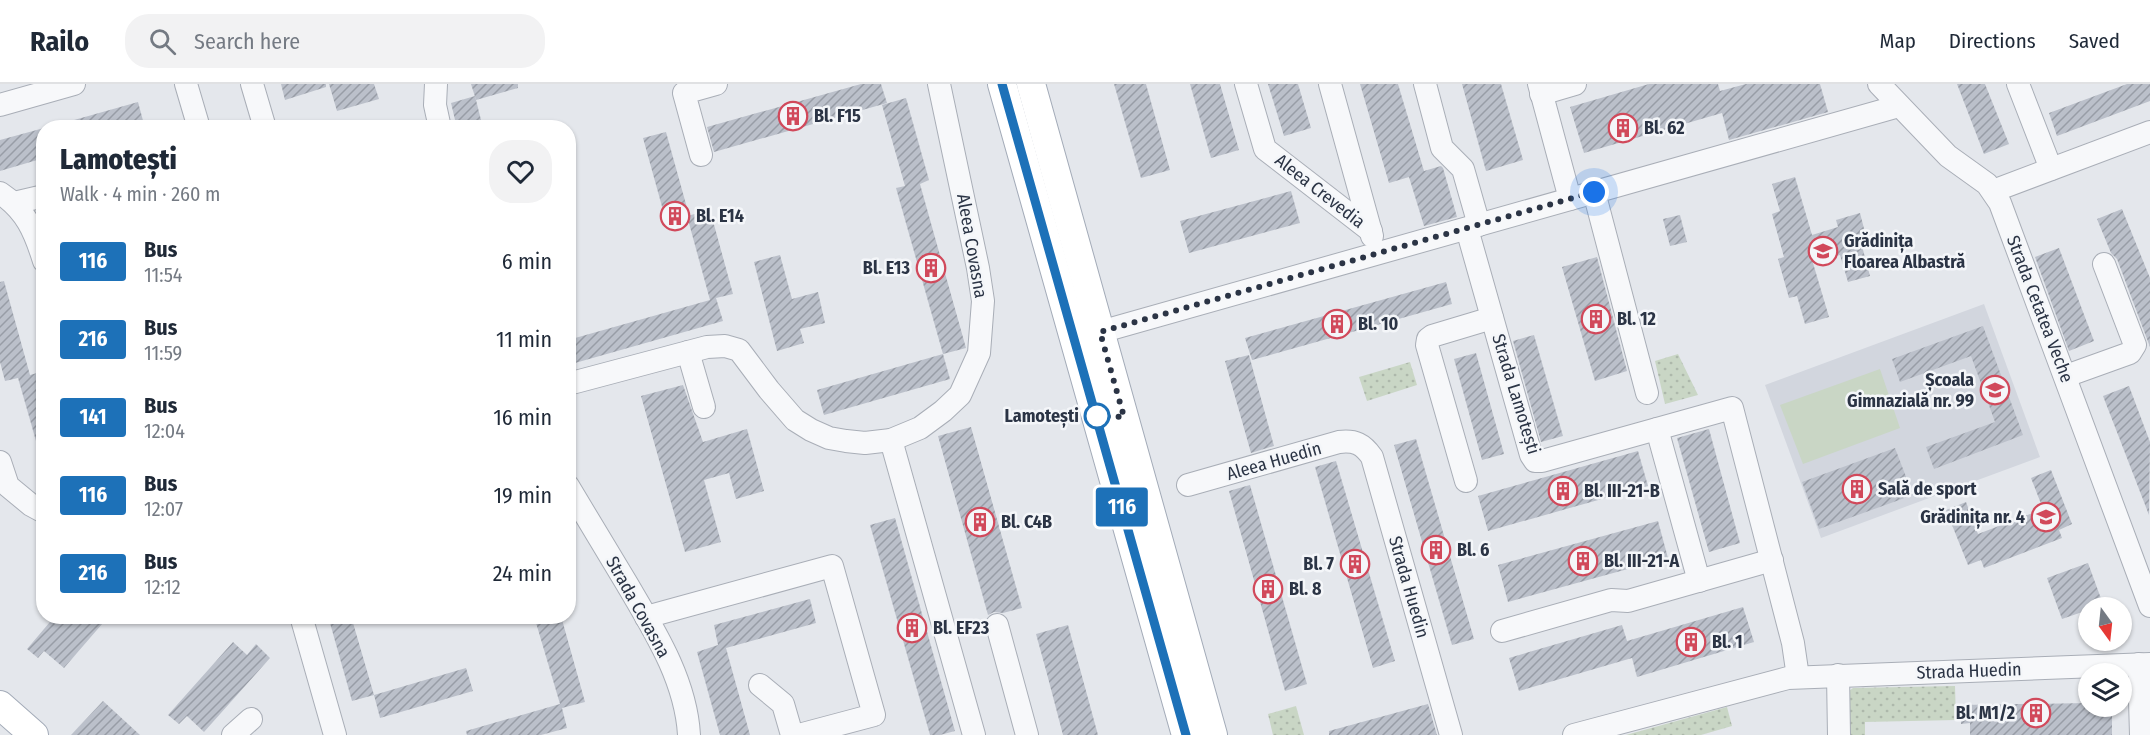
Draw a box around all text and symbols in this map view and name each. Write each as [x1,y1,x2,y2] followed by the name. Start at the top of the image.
[125,14,545,68] search box
[30,25,89,58] text: Railo
[146,25,179,58] icon: search
[194,28,300,55] text: Search here
[1879,28,1916,54] text: Map
[1949,28,2036,54] text: Directions
[2069,28,2120,54] text: Saved
[777,100,809,132] building icon: Bl. F15
[814,105,861,127] place label: Bl. F15
[1607,112,1639,144] building icon: Bl. 62
[1644,117,1685,139] place label: Bl. 62
[489,140,552,203] button: heart
[60,143,177,176] text: Lamotești
[1271,149,1370,233] street label: Aleea Crevedia
[1579,177,1609,207] your location
[60,182,220,206] text: Walk · 4 min · 260 m
[952,192,992,300] street label: Aleea Covasna
[659,200,691,232] building icon: Bl. E14
[696,205,744,227] place label: Bl. E14
[1844,230,1965,273] place label: Grădinița Floarea Albastră
[2002,233,2078,386] street label: Strada Cetatea Veche
[1807,235,1839,267] school or university icon: Grădinița Floarea Albastră
[144,236,177,263] text: Bus
[79,248,107,274] text: 116
[502,248,552,275] text: 6 min
[915,252,947,284] building icon: Bl. E13
[863,257,910,279] place label: Bl. E13
[144,263,183,287] text: 11:54
[1580,303,1612,335] building icon: Bl. 12
[1321,308,1353,340] building icon: Bl. 10
[1617,308,1656,330] place label: Bl. 12
[1358,313,1399,335] place label: Bl. 10
[144,314,177,341] text: Bus
[78,326,108,352] text: 216
[496,326,552,353] text: 11 min
[1487,331,1545,457] street label: Strada Lamotești
[144,341,182,365] text: 11:59
[1847,369,1974,412] place label: Școala Gimnazială nr. 99
[1979,374,2011,406] school or university icon: Școala Gimnazială nr. 99
[144,392,177,419] text: Bus
[1084,403,1110,429] marker: Lamotești
[79,404,107,430] text: 141
[493,404,552,431] text: 16 min
[1004,405,1079,428] place label: Lamotești
[144,419,185,443] text: 12:04
[1224,437,1324,485] street label: Aleea Huedin
[144,470,177,497] text: Bus
[1841,473,1873,505] building icon: Sală de sport
[1547,475,1579,507] building icon: Bl. III-21-B
[1878,478,1977,500] place label: Sală de sport
[1584,480,1660,502] place label: Bl. III-21-B
[79,482,107,508] text: 116
[494,482,552,509] text: 19 min
[1088,488,1156,526] line badge: 116
[1108,494,1136,520] text: 116
[144,497,183,521] text: 12:07
[2030,501,2062,533] school or university icon: Grădinița nr. 4
[964,506,996,538] building icon: Bl. C4B
[1920,506,2025,529] place label: Grădinița nr. 4
[1001,511,1052,533] place label: Bl. C4B
[1384,534,1434,640] street label: Strada Huedin
[1420,534,1452,566] building icon: Bl. 6
[1457,539,1489,561] place label: Bl. 6
[1567,545,1599,577] building icon: Bl. III-21-A
[144,548,177,575] text: Bus
[1339,548,1371,580] building icon: Bl. 7
[1604,550,1680,572] place label: Bl. III-21-A
[601,552,675,662] street label: Strada Covasna
[1303,553,1334,575] place label: Bl. 7
[78,560,108,586] text: 216
[493,560,552,587] text: 24 min
[1252,573,1284,605] building icon: Bl. 8
[144,575,181,599] text: 12:12
[1289,578,1322,600] place label: Bl. 8
[2078,597,2132,651] north arrow
[2078,597,2132,717] map controls
[896,612,928,644] building icon: Bl. EF23
[933,617,990,639] place label: Bl. EF23
[1675,626,1707,658] building icon: Bl. 1
[1712,631,1743,653] place label: Bl. 1
[1916,658,2022,684] street label: Strada Huedin
[2078,663,2132,717] button: layers
[2020,697,2052,729] building icon: Bl. M1/2
[1956,702,2015,724] place label: Bl. M1/2

